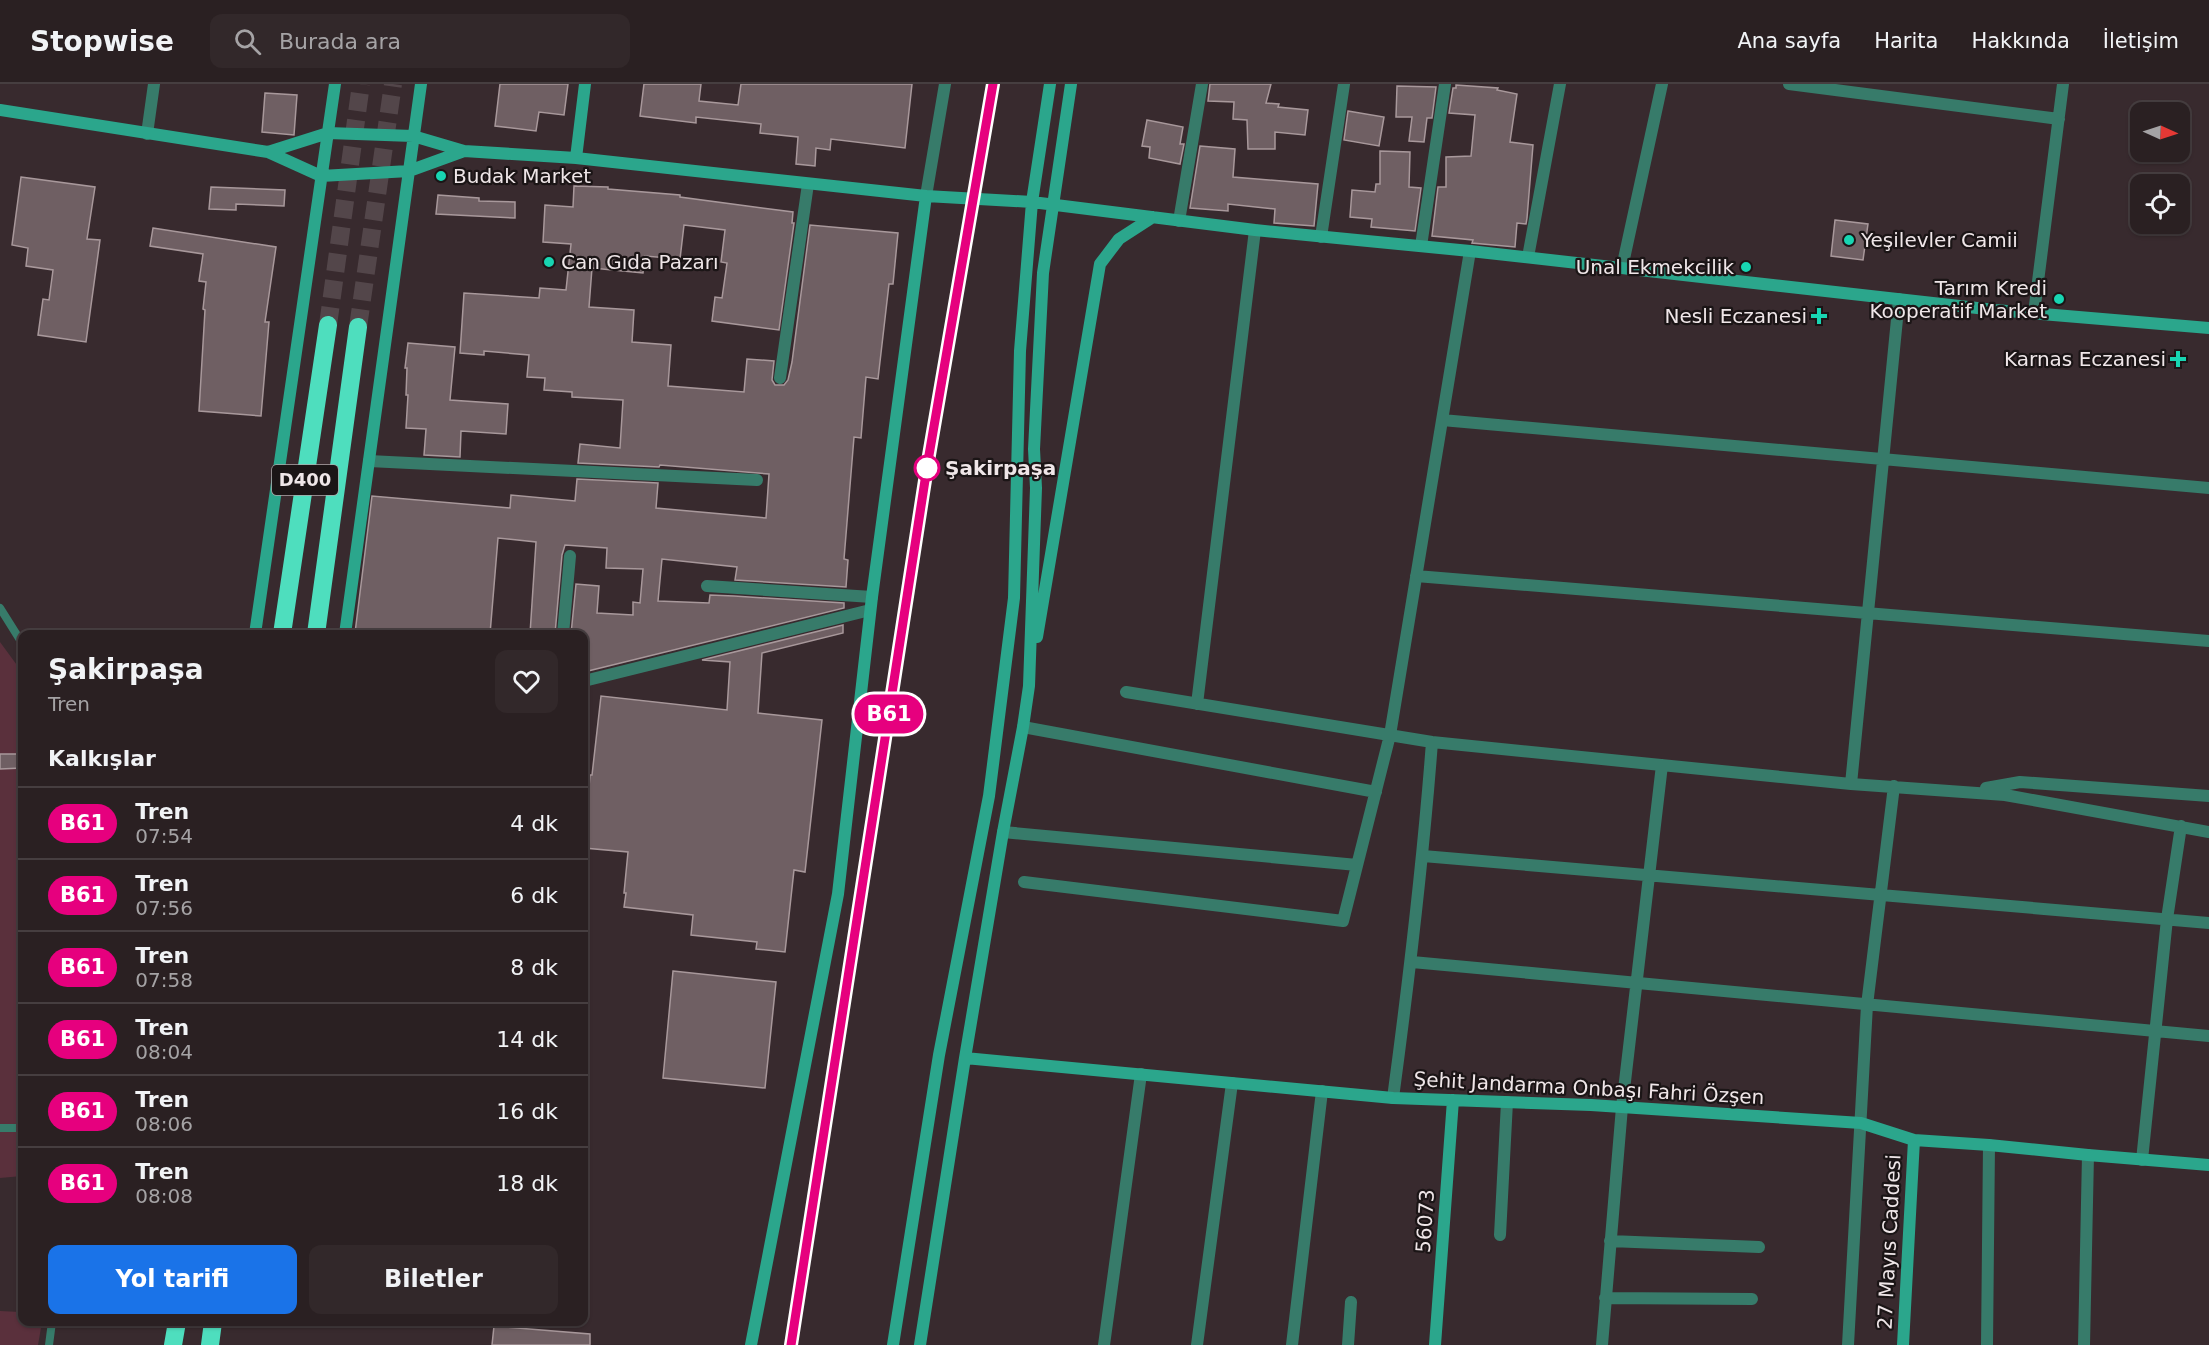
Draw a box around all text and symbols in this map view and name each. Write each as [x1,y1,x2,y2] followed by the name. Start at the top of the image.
[210,14,630,68] search box
[30,25,174,58] text: Stopwise
[231,25,264,58] icon: search
[279,29,401,54] text: Burada ara
[1737,29,1841,53] text: Ana sayfa
[1874,29,1938,53] text: Harita
[1971,29,2070,53] text: Hakkında
[2103,29,2179,53] text: İletişim
[2130,102,2190,162] north arrow
[2130,102,2190,234] map controls
[453,164,591,188] place label: Budak Market
[434,169,448,183] marker: Budak Market
[2130,174,2190,234] button: locate
[1860,228,2018,252] place label: Yeşilevler Camii
[1842,233,1856,247] marker: Yeşilevler Camii
[561,250,719,274] place label: Can Gıda Pazarı
[542,255,556,269] marker: Can Gıda Pazarı
[1576,255,1734,279] place label: Unal Ekmekcilik
[1739,260,1753,274] marker: Unal Ekmekcilik
[1869,276,2047,323] place label: Tarım Kredi Kooperatif Market
[2052,292,2066,306] marker: Tarım Kredi Kooperatif Market
[1665,304,1807,328] place label: Nesli Eczanesi
[1812,309,1826,323] marker: Nesli Eczanesi
[2004,347,2166,371] place label: Karnas Eczanesi
[2171,352,2185,366] marker: Karnas Eczanesi
[914,455,940,481] marker: Şakirpaşa
[945,456,1056,480] place label: Şakirpaşa
[272,465,338,495] road number: D400
[495,650,558,713] button: heart
[48,653,204,686] text: Şakirpaşa
[48,692,90,716] text: Tren
[854,694,924,734] line badge: B61
[866,702,912,726] text: B61
[48,746,156,771] text: Kalkışlar
[135,799,189,824] text: Tren
[60,811,105,835] text: B61
[510,811,558,836] text: 4 dk
[135,824,193,848] text: 07:54
[135,871,189,896] text: Tren
[60,883,105,907] text: B61
[510,883,558,908] text: 6 dk
[135,896,193,920] text: 07:56
[135,943,189,968] text: Tren
[60,955,105,979] text: B61
[510,955,558,980] text: 8 dk
[135,968,193,992] text: 07:58
[135,1015,189,1040] text: Tren
[60,1027,105,1051] text: B61
[496,1027,558,1052] text: 14 dk
[135,1040,193,1064] text: 08:04
[1413,1067,1765,1109] street label: Şehit Jandarma Onbaşı Fahri Özşen
[135,1087,189,1112] text: Tren
[60,1099,105,1123] text: B61
[496,1099,558,1124] text: 16 dk
[135,1112,193,1136] text: 08:06
[1872,1154,1906,1330] street label: 27 Mayıs Caddesi
[135,1159,189,1184] text: Tren
[60,1171,105,1195] text: B61
[496,1171,558,1196] text: 18 dk
[135,1184,193,1208] text: 08:08
[1411,1188,1439,1254] street label: 56073
[48,1245,297,1314] button: Yol tarifi
[309,1245,558,1314] button: Biletler

